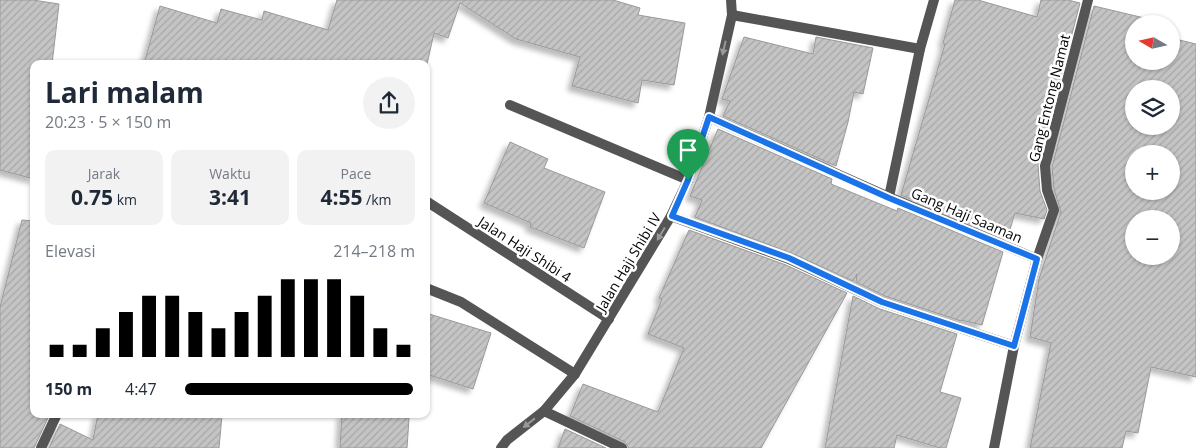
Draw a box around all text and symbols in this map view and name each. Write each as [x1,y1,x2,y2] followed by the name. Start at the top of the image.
[1125,15,1180,70] north arrow
[1125,15,1180,265] map controls
[1024,32,1074,164] street label: Gang Entong Namat
[720,40,728,55] one-way arrow
[45,73,204,111] text: Lari malam
[363,77,415,129] button: share
[1125,80,1180,135] button: layers
[45,111,171,133] text: 20:23 · 5 × 150 m
[667,129,709,180] pin
[674,136,702,164] icon: arrive
[1125,145,1180,200] button: +
[88,164,120,183] text: Jarak
[209,164,251,183] text: Waktu
[341,164,371,183] text: Pace
[71,183,113,211] text: 0.75
[209,183,251,211] text: 3:41
[320,183,362,211] text: 4:55
[908,183,1026,247] street label: Gang Haji Saaman
[113,190,137,209] text: km
[362,190,392,209] text: /km
[590,209,665,316] street label: Jalan Haji Shibi IV
[1125,210,1180,265] button: −
[473,211,575,286] street label: Jalan Haji Shibi 4
[656,227,665,240] one-way arrow
[45,240,95,262] text: Elevasi
[333,240,415,262] text: 214–218 m
[45,378,92,400] text: 150 m
[125,378,157,400] text: 4:47
[523,418,536,429] one-way arrow

